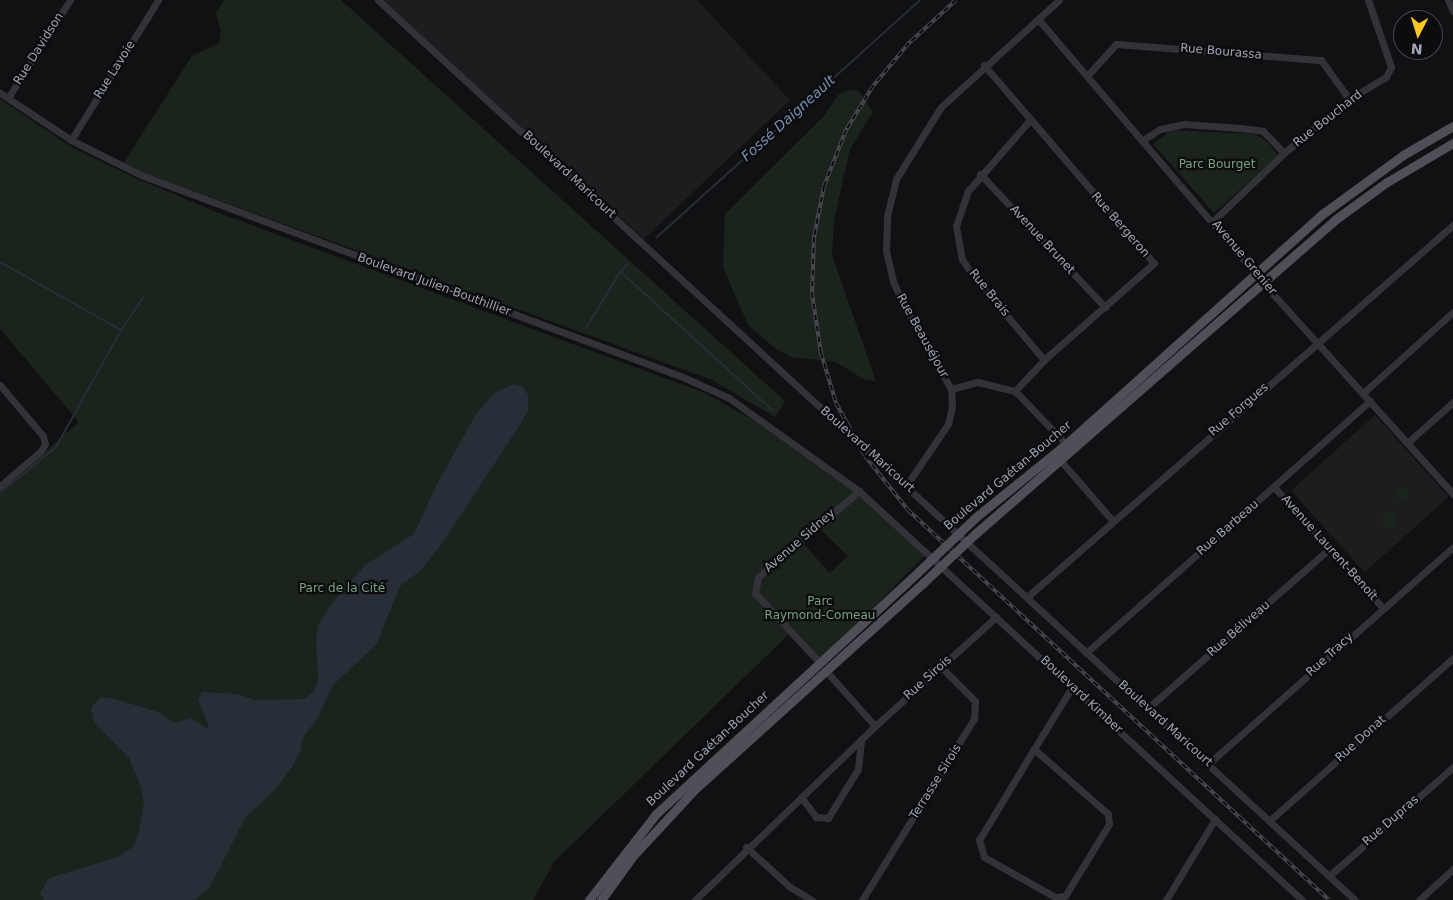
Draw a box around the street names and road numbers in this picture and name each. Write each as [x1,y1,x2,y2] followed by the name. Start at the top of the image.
[11,10,67,88] street label: Rue Davidson
[91,38,139,102] street label: Rue Lavoie
[1180,41,1262,63] street label: Rue Bourassa
[1291,88,1365,150] street label: Rue Bouchard
[520,128,618,222] street label: Boulevard Maricourt
[1088,190,1152,260] street label: Rue Bergeron
[1006,203,1078,277] street label: Avenue Brunet
[1209,218,1279,298] street label: Avenue Grenier
[355,250,513,320] street label: Boulevard Julien-Bouthillier
[966,266,1012,320] street label: Rue Brais
[893,291,951,381] street label: Rue Beauséjour
[1206,380,1272,440] street label: Rue Forgues
[817,404,917,496] street label: Boulevard Maricourt
[941,418,1075,534] street label: Boulevard Gaétan-Boucher
[1278,492,1380,604] street label: Avenue Laurent-Benoît
[1194,497,1262,559] street label: Rue Barbeau
[762,506,838,576] street label: Avenue Sidney
[1205,598,1273,660] street label: Rue Béliveau
[1304,630,1356,680] street label: Rue Tracy
[901,653,955,703] street label: Rue Sirois
[1037,653,1125,737] street label: Boulevard Kimber
[1115,678,1215,770] street label: Boulevard Maricourt
[644,689,772,809] street label: Boulevard Gaétan-Boucher
[1333,713,1389,765] street label: Rue Donat
[907,742,965,822] street label: Terrasse Sirois
[1360,793,1422,849] street label: Rue Dupras

